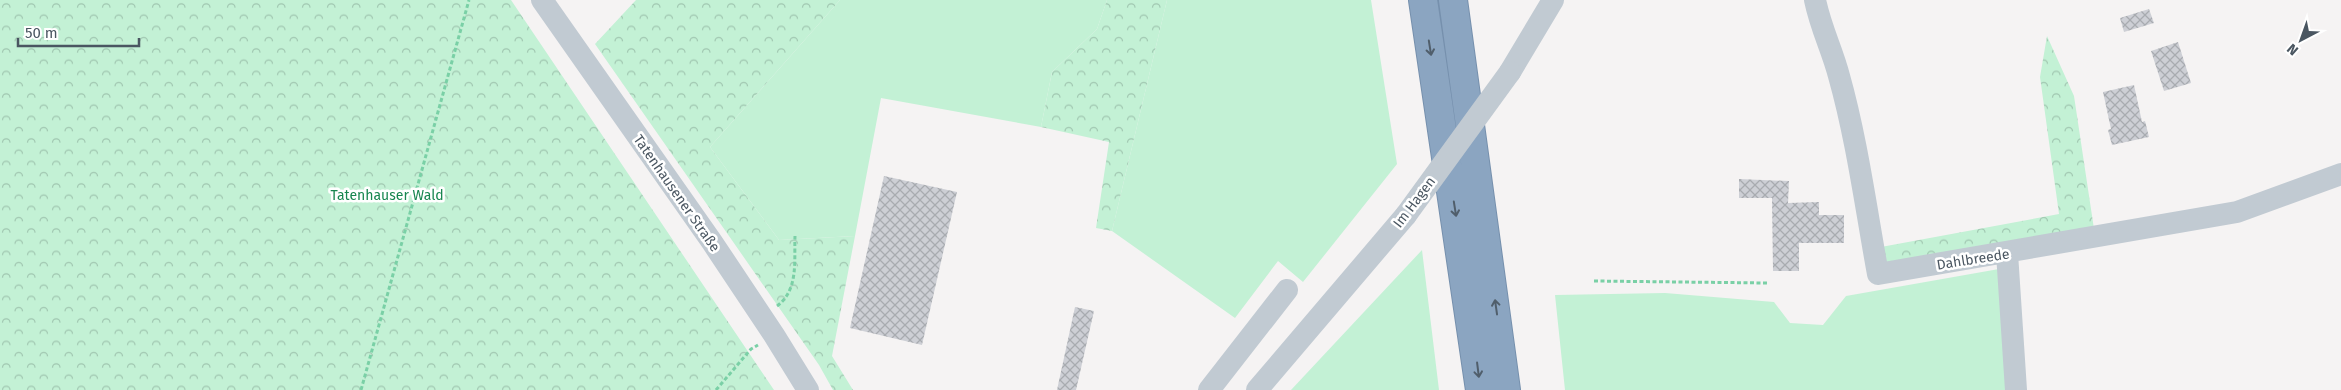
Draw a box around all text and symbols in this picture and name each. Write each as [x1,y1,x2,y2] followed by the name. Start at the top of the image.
[18,15,139,47] scale bar
[2276,15,2326,65] north arrow
[25,24,58,42] text: 50 m
[1426,40,1436,56] one-way arrow
[2284,40,2302,59] text: N
[630,131,723,255] street label: Tatenhausener Straße
[1390,173,1439,231] street label: Im Hagen
[330,187,444,204] park label: Tatenhauser Wald
[1450,201,1460,217] one-way arrow
[1936,245,2011,274] street label: Dahlbreede
[1491,299,1501,315] one-way arrow
[1473,361,1483,377] one-way arrow

